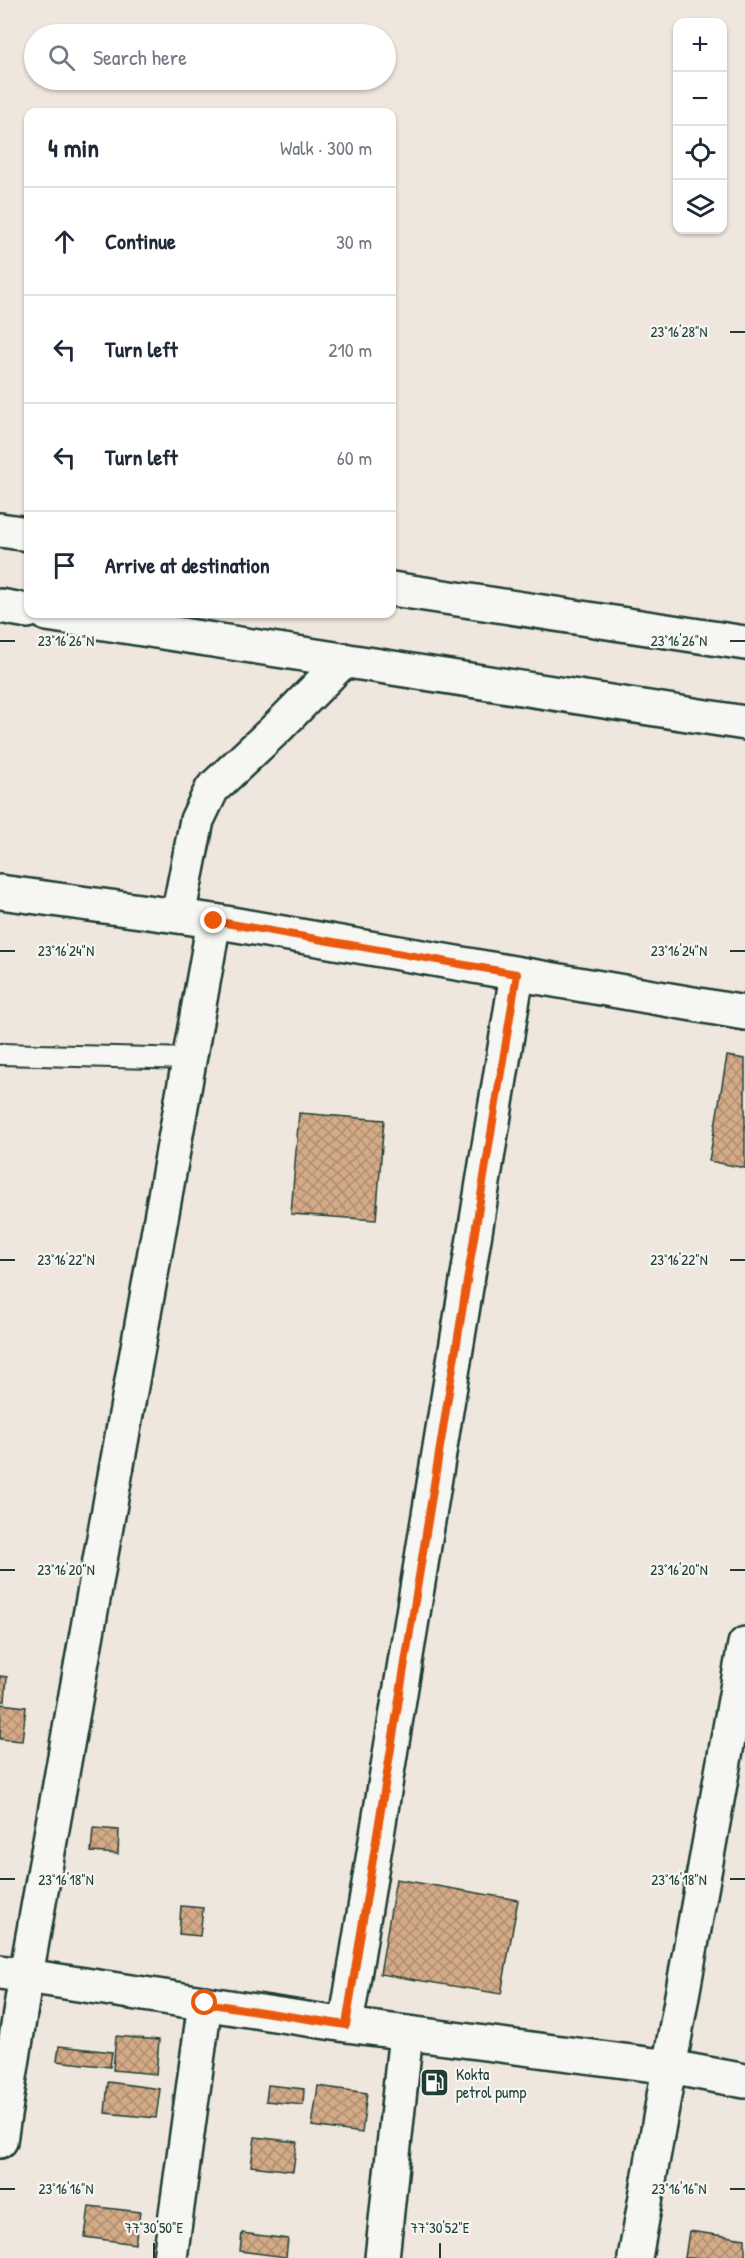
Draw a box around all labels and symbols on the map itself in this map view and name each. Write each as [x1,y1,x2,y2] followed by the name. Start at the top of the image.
[650,321,708,342] text: 23°16'28"N
[38,630,94,651] text: 23°16'26"N
[651,630,707,651] text: 23°16'26"N
[200,907,226,933] route end
[38,940,94,961] text: 23°16'24"N
[651,940,707,961] text: 23°16'24"N
[37,1249,95,1270] text: 23°16'22"N
[650,1249,708,1270] text: 23°16'22"N
[37,1559,95,1580] text: 23°16'20"N
[650,1559,708,1580] text: 23°16'20"N
[38,1869,94,1890] text: 23°16'18"N
[651,1869,707,1890] text: 23°16'18"N
[191,1989,217,2015] route start
[456,2063,526,2103] place label: Kokta petrol pump
[419,2067,451,2099] fuel station icon: Kokta petrol pump
[38,2178,94,2199] text: 23°16'16"N
[651,2178,707,2199] text: 23°16'16"N
[125,2217,184,2238] text: 77°30'50"E
[411,2217,470,2238] text: 77°30'52"E

